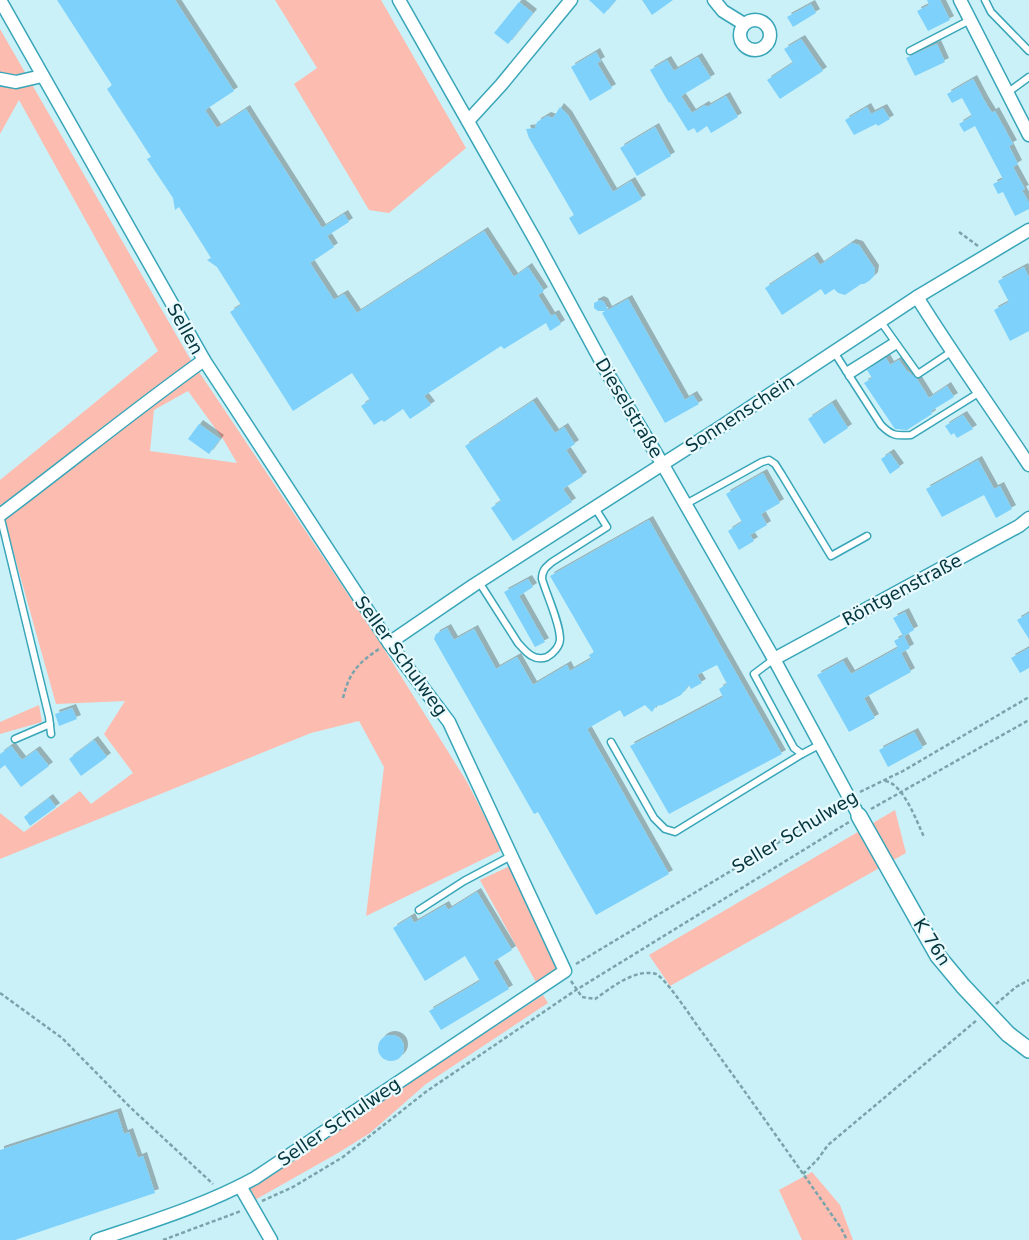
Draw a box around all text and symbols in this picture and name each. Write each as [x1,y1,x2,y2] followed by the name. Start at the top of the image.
[163,300,208,358] street label: Sellen
[591,354,667,461] street label: Dieselstraße
[681,370,798,457] street label: Sonnenschein
[838,549,965,630] street label: Röntgenstraße
[351,592,452,720] street label: Seller Schulweg
[728,786,861,877] street label: Seller Schulweg
[909,914,955,969] street label: K 76n
[274,1073,404,1170] street label: Seller Schulweg

